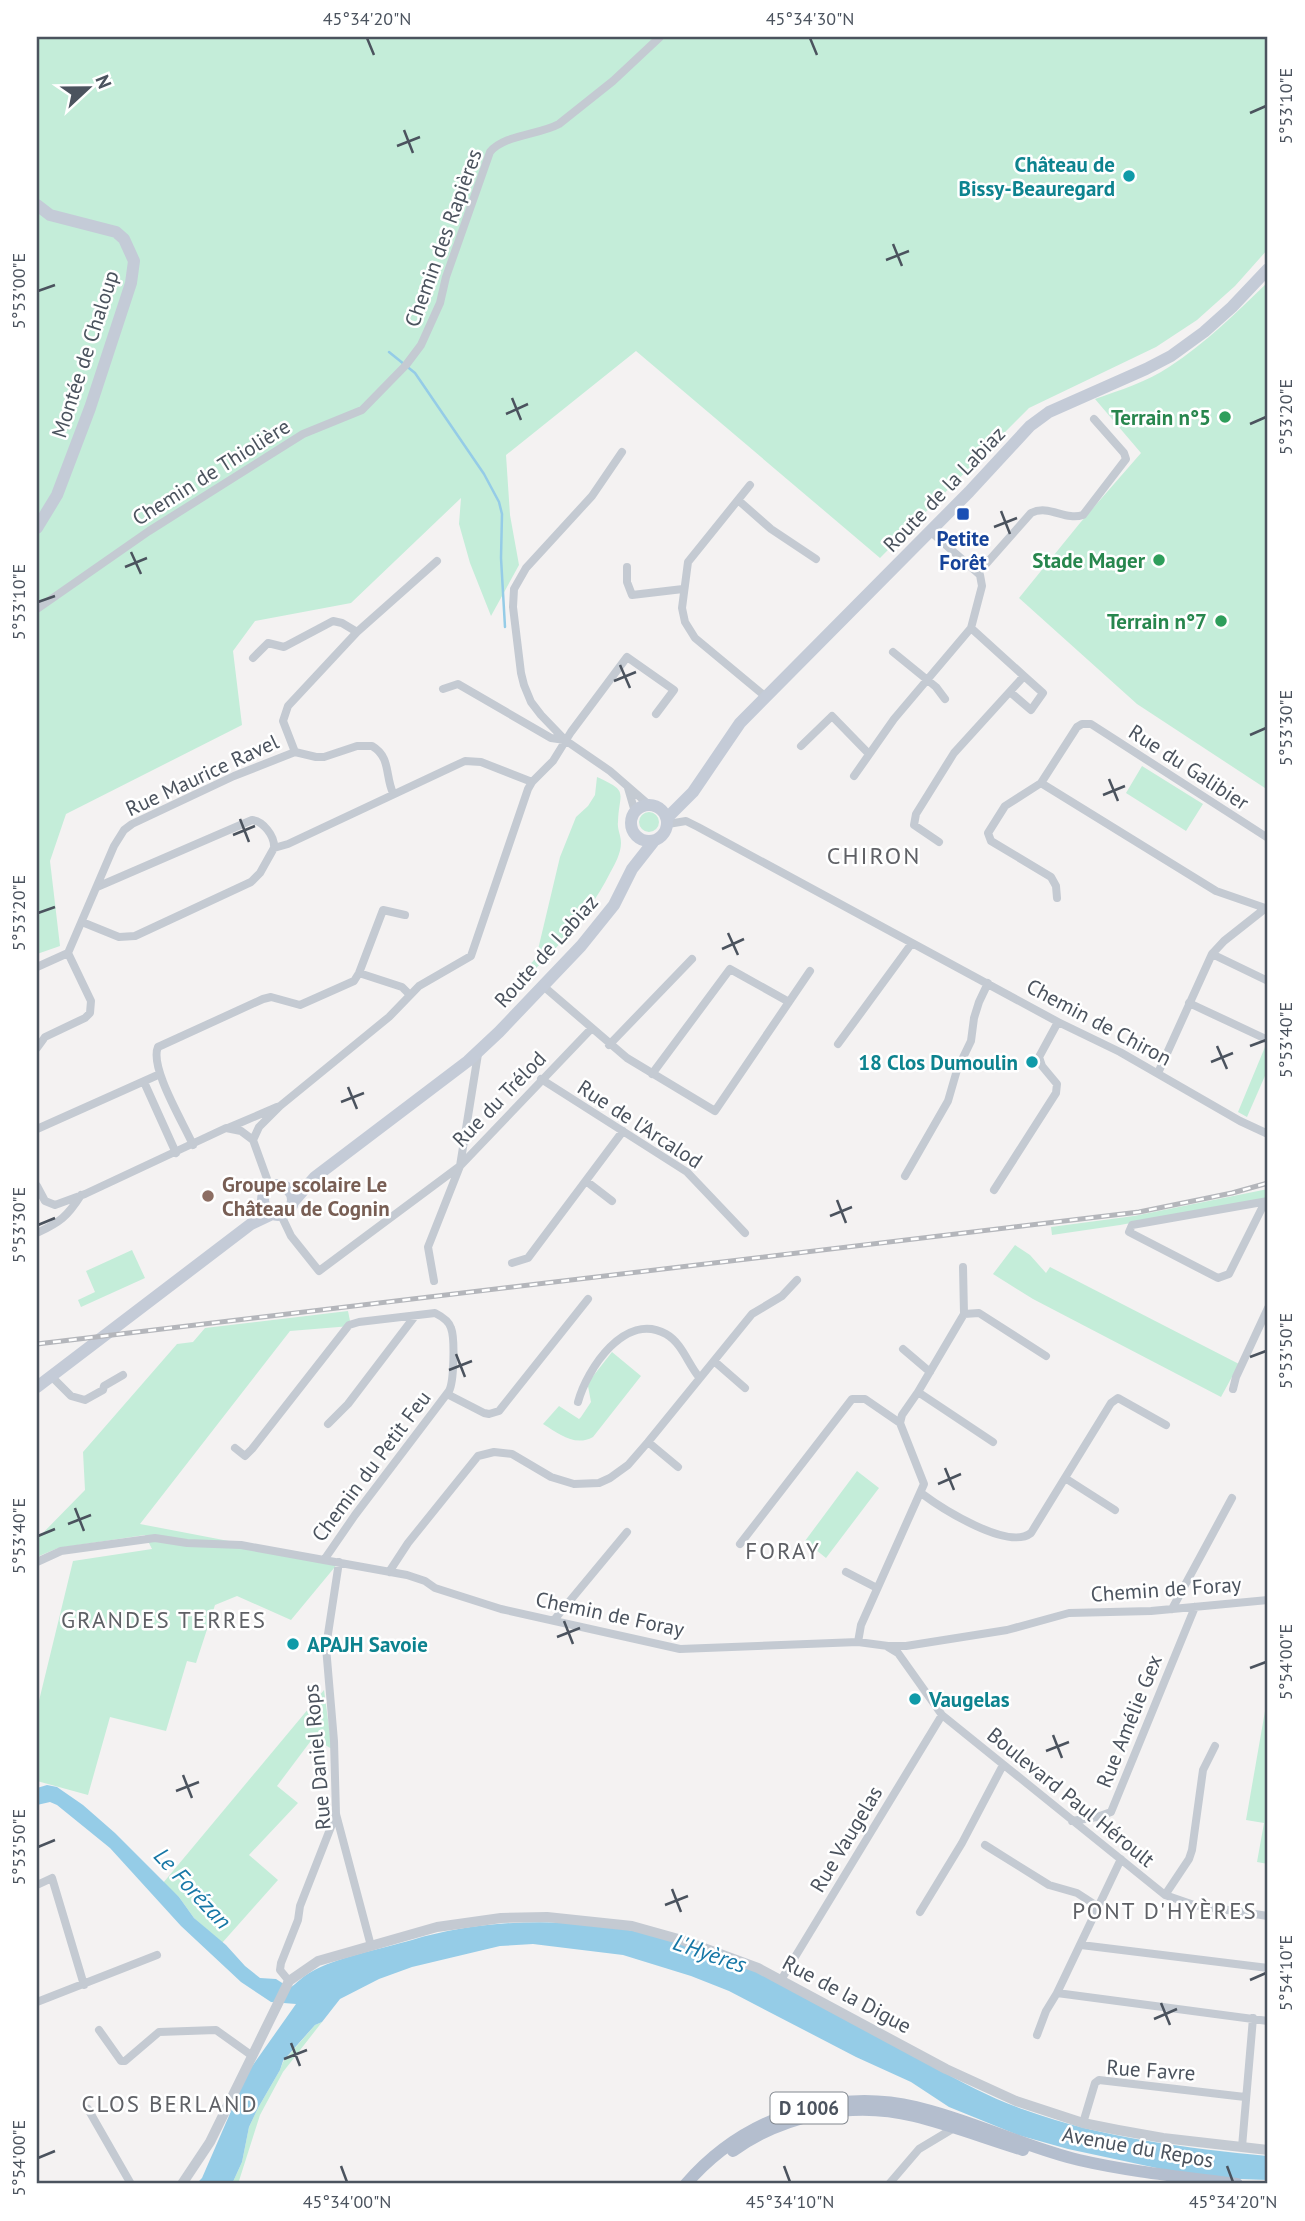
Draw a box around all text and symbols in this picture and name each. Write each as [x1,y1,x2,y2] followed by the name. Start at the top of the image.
[323,7,411,30] text: 45°34'20"N
[766,7,854,30] text: 45°34'30"N
[52,52,122,122] north arrow
[1274,68,1297,144] text: 5°53'10"E
[90,71,117,92] text: N
[398,145,488,331] street label: Chemin des Rapières
[959,151,1115,202] place label: Château de Bissy-Beauregard
[1121,168,1137,184] marker: Château de Bissy-Beauregard
[7,253,30,329] text: 5°53'00"E
[45,267,125,441] street label: Montée de Chaloup
[1274,379,1297,455] text: 5°53'20"E
[1111,404,1211,431] place label: Terrain n°5
[1217,409,1233,425] marker: Terrain n°5
[127,413,295,531] street label: Chemin de Thiolière
[877,420,1011,558] street label: Route de la Labiaz
[955,506,971,522] marker: Petite Forêt
[937,525,989,576] place label: Petite Forêt
[1032,547,1146,574] place label: Stade Mager
[1151,552,1167,568] marker: Stade Mager
[7,564,30,640] text: 5°53'10"E
[1107,608,1207,635] place label: Terrain n°7
[1213,613,1229,629] marker: Terrain n°7
[1274,690,1297,766] text: 5°53'30"E
[1124,718,1254,816] street label: Rue du Galibier
[121,728,283,822] street label: Rue Maurice Ravel
[827,840,921,871] district label: CHIRON
[7,875,30,951] text: 5°53'20"E
[488,889,604,1013] street label: Route de Labiaz
[1022,972,1176,1072] street label: Chemin de Chiron
[1274,1002,1297,1078] text: 5°53'40"E
[446,1045,552,1153] street label: Rue du Trélod
[858,1049,1018,1076] place label: 18 Clos Dumoulin
[1024,1054,1040,1070] marker: 18 Clos Dumoulin
[572,1074,708,1174] street label: Rue de l'Arcalod
[222,1171,390,1222] place label: Groupe scolaire Le Château de Cognin
[7,1187,30,1263] text: 5°53'30"E
[200,1188,216,1204] marker: Groupe scolaire Le Château de Cognin
[1274,1313,1297,1389] text: 5°53'50"E
[305,1385,437,1547] street label: Chemin du Petit Feu
[7,1498,30,1574] text: 5°53'40"E
[745,1536,821,1565] district label: FORAY
[1090,1570,1242,1608] street label: Chemin de Foray
[533,1585,687,1643] street label: Chemin de Foray
[61,1605,267,1634] district label: GRANDES TERRES
[1274,1624,1297,1700] text: 5°54'00"E
[307,1631,428,1658] place label: APAJH Savoie
[285,1636,301,1652] marker: APAJH Savoie
[1090,1650,1168,1791] street label: Rue Amélie Gex
[297,1683,337,1831] street label: Rue Daniel Rops
[928,1686,1010,1713] place label: Vaugelas
[907,1691,923,1707] marker: Vaugelas
[982,1721,1160,1873] street label: Boulevard Paul Héroult
[804,1781,888,1897] street label: Rue Vaugelas
[7,1809,30,1885] text: 5°53'50"E
[148,1841,238,1935] water label: Le Forézan
[1072,1896,1258,1925] district label: PONT D'HYÈRES
[670,1927,751,1979] water label: L'Hyères
[1274,1935,1297,2011] text: 5°54'10"E
[778,1949,916,2039] street label: Rue de la Digue
[1106,2053,1196,2087] street label: Rue Favre
[81,2089,259,2118] district label: CLOS BERLAND
[770,2092,848,2124] road number: D 1006
[7,2120,30,2196] text: 5°54'00"E
[1060,2120,1216,2174] street label: Avenue du Repos
[303,2190,391,2213] text: 45°34'00"N
[746,2190,834,2213] text: 45°34'10"N
[1189,2190,1277,2213] text: 45°34'20"N

